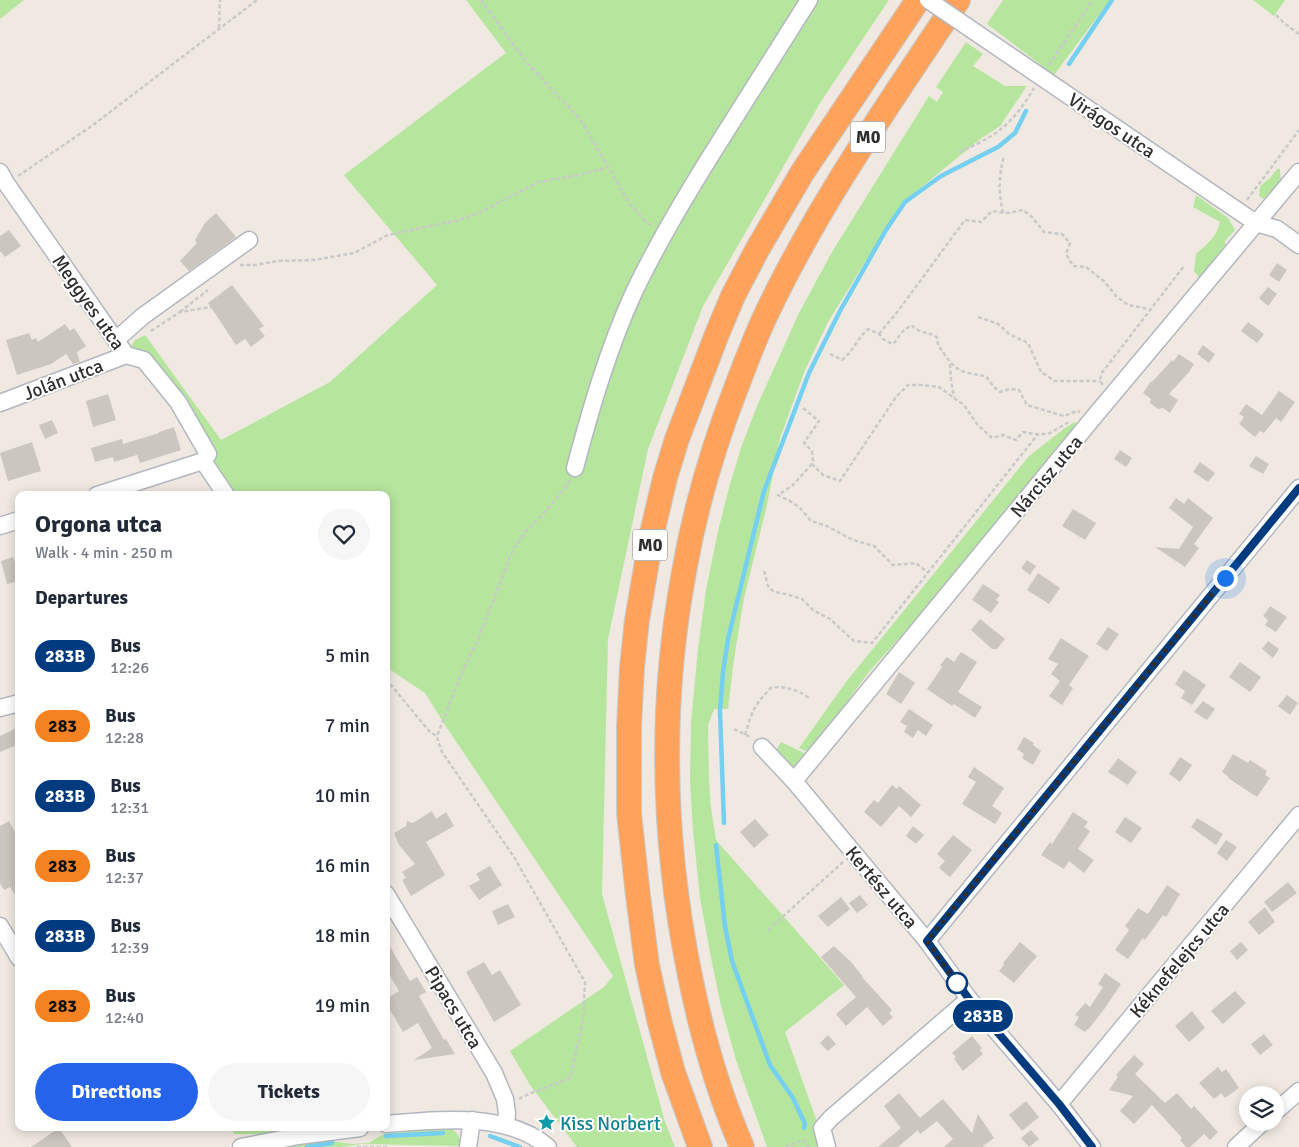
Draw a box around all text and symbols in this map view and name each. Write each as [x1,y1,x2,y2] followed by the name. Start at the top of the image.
[1063,88,1160,164] street label: Virágos utca
[850,121,886,152] road number: M0
[47,250,130,355] street label: Meggyes utca
[20,354,107,406] street label: Jolán utca
[1005,431,1088,523] street label: Nárcisz utca
[318,508,370,560] button: heart
[35,509,162,539] text: Orgona utca
[632,530,668,560] road number: M0
[35,543,173,563] text: Walk · 4 min · 250 m
[1213,566,1238,591] your location
[35,586,128,610] text: Departures
[110,634,141,658] text: Bus
[325,644,370,668] text: 5 min
[45,645,85,667] text: 283B
[110,658,149,678] text: 12:26
[105,704,136,728] text: Bus
[325,714,370,738] text: 7 min
[48,715,77,737] text: 283
[105,728,144,748] text: 12:28
[110,774,141,798] text: Bus
[315,784,370,808] text: 10 min
[45,785,85,807] text: 283B
[110,798,149,818] text: 12:31
[840,842,923,934] street label: Kertész utca
[105,844,136,868] text: Bus
[315,854,370,878] text: 16 min
[48,855,77,877] text: 283
[105,868,144,888] text: 12:37
[1125,898,1235,1023] street label: Kéknefelejcs utca
[110,914,141,938] text: Bus
[315,924,370,948] text: 18 min
[45,925,85,947] text: 283B
[110,938,149,958] text: 12:39
[419,962,487,1053] street label: Pipacs utca
[946,972,968,994] unlabelled marker
[105,984,136,1008] text: Bus
[315,994,370,1018] text: 19 min
[48,995,77,1017] text: 283
[948,1000,1018,1032] line badge: 283B
[963,1005,1003,1027] text: 283B
[105,1008,144,1028] text: 12:40
[35,1063,198,1121] button: Directions
[208,1063,370,1121] button: Tickets
[1239,1086,1284,1131] map controls
[1239,1086,1284,1131] button: layers
[560,1112,661,1136] place label: Kiss Norbert
[536,1113,556,1133] place icon: Kiss Norbert

